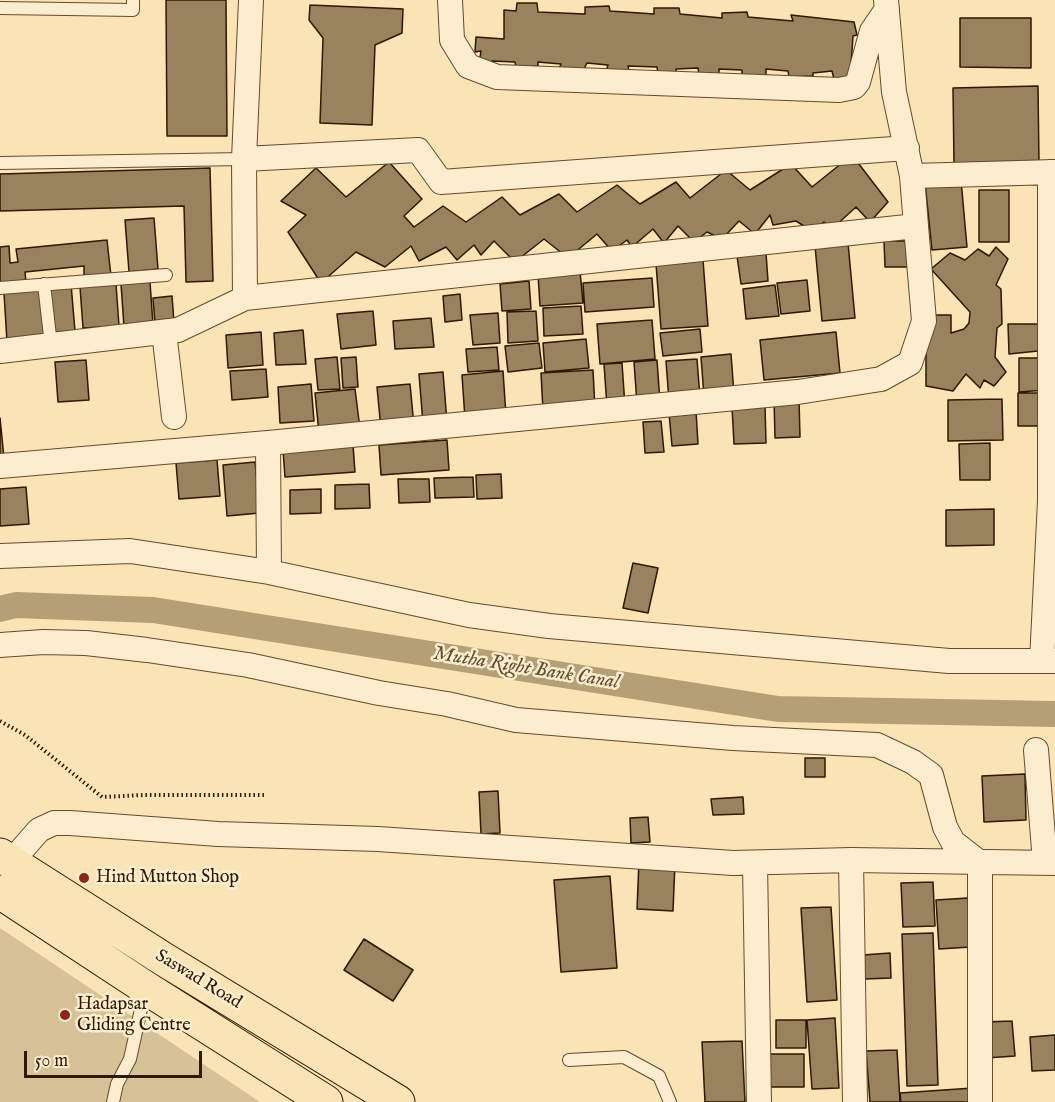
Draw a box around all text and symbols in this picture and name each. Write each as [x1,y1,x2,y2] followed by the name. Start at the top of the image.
[432,642,620,696] water label: Mutha Right Bank Canal
[96,867,239,889] place label: Hind Mutton Shop
[77,871,91,885] marker: Hind Mutton Shop
[151,946,245,1014] street label: Saswad Road
[77,994,190,1036] place label: Hadapsar Gliding Centre
[58,1008,72,1022] marker: Hadapsar Gliding Centre
[27,1039,206,1077] scale bar
[35,1050,68,1073] text: 50 m

